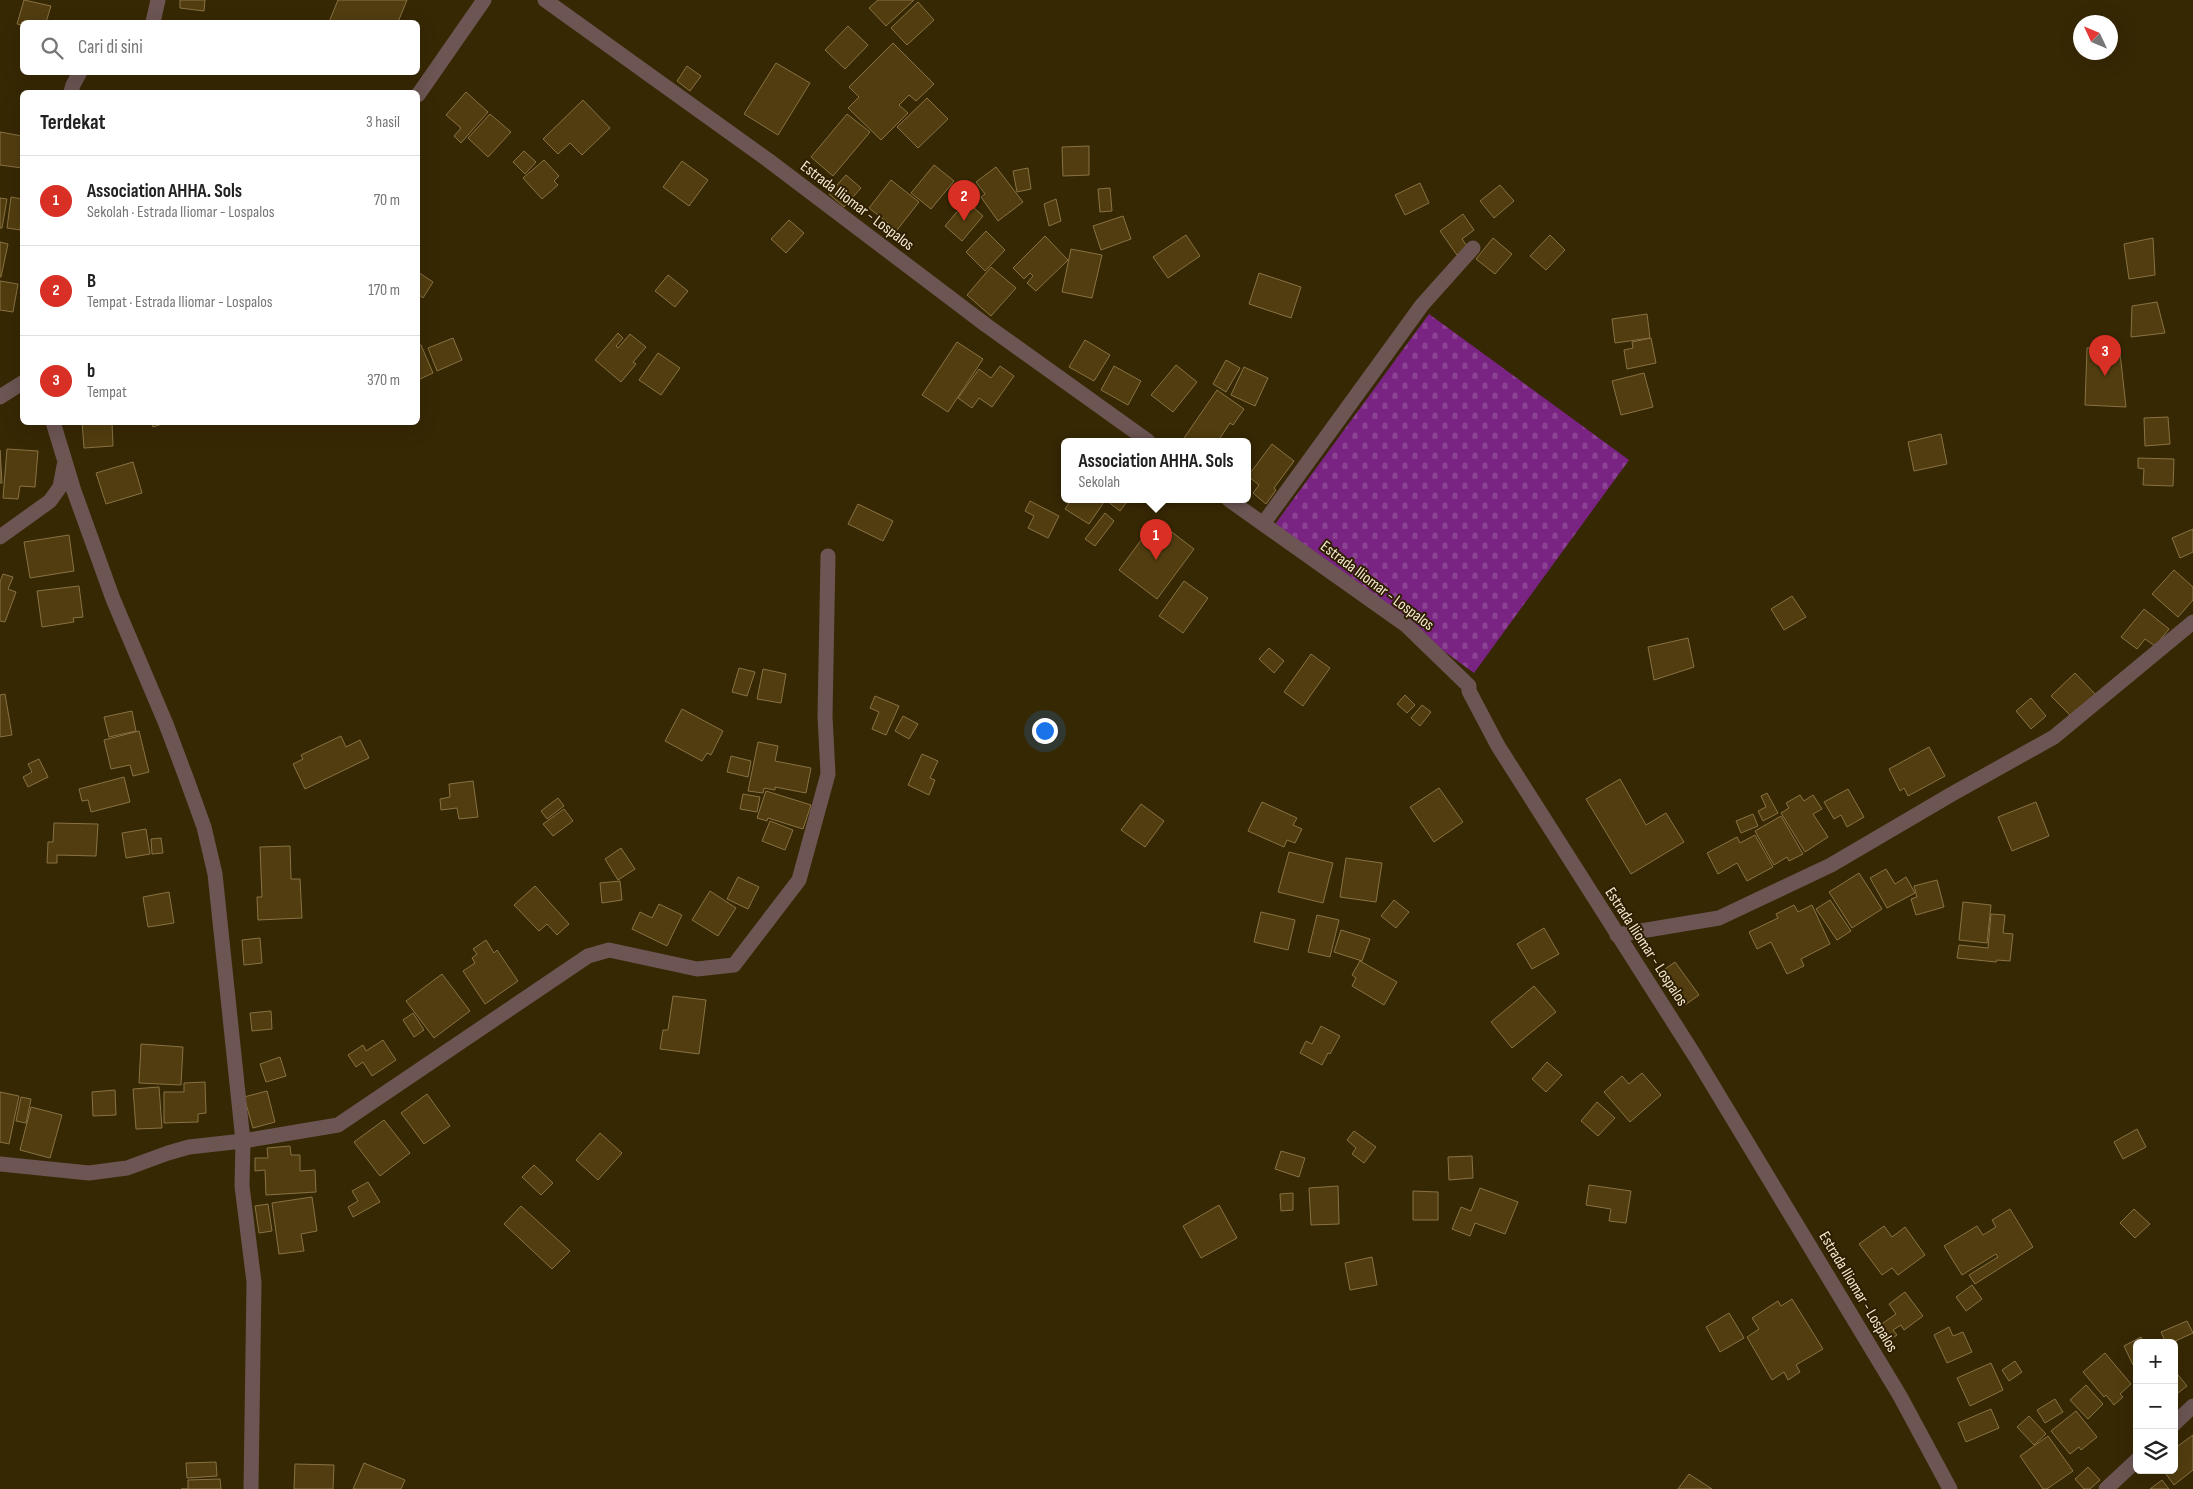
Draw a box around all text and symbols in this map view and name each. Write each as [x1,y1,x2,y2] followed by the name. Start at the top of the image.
[2073,15,2118,60] north arrow
[20,20,420,75] search box
[38,34,66,62] icon: search
[78,36,143,59] text: Cari di sini
[40,110,106,135] text: Terdekat
[366,113,400,132] text: 3 hasil
[796,157,918,255] street label: Estrada Iliomar - Lospalos
[87,180,242,203] text: Association AHHA. Sols
[948,180,980,221] pin: 2
[53,191,59,210] text: 1
[374,191,400,210] text: 70 m
[87,203,275,222] text: Sekolah · Estrada Iliomar - Lospalos
[87,270,96,293] text: B
[52,281,60,300] text: 2
[368,281,400,300] text: 170 m
[87,293,273,312] text: Tempat · Estrada Iliomar - Lospalos
[2089,335,2121,376] pin: 3
[87,360,95,383] text: b
[52,371,60,390] text: 3
[367,371,400,390] text: 370 m
[87,383,127,402] text: Tempat
[1061,438,1251,503] popup
[1078,450,1234,473] text: Association AHHA. Sols
[1078,473,1120,492] text: Sekolah
[1140,519,1172,560] pin: 1
[1316,537,1438,635] street label: Estrada Iliomar - Lospalos
[1032,718,1058,744] your location
[1601,884,1692,1010] street label: Estrada Iliomar - Lospalos
[1814,1228,1902,1356] street label: Estrada Iliomar - Lospalos
[2133,1339,2178,1474] map controls
[2133,1339,2178,1384] button: +
[2133,1384,2178,1429] button: −
[2133,1429,2178,1474] button: layers

